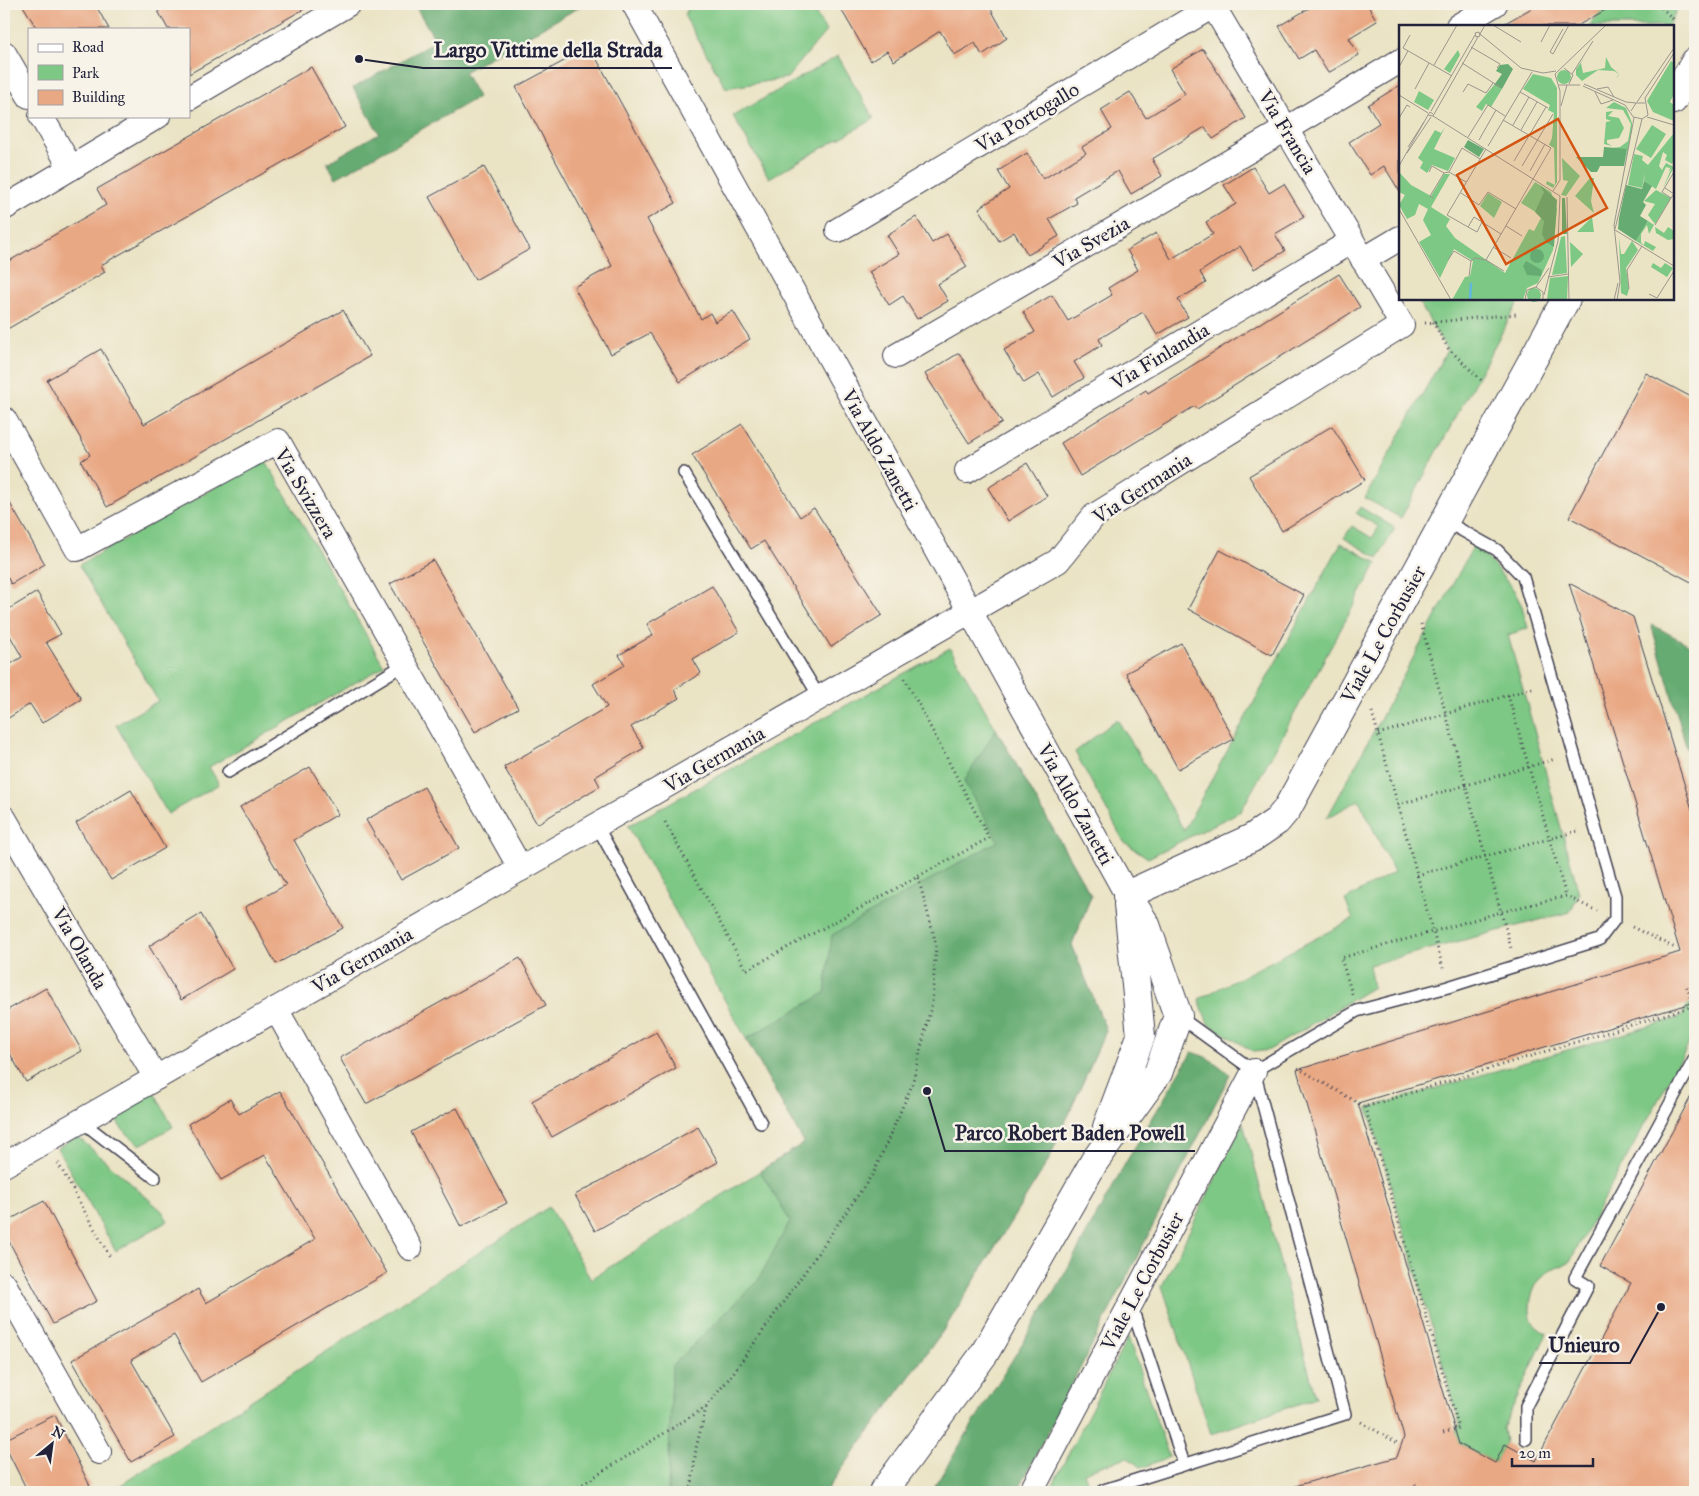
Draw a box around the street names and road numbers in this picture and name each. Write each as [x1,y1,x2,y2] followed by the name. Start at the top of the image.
[970,77,1084,159] street label: Via Portogallo
[1253,85,1323,179] street label: Via Francia
[1048,210,1134,274] street label: Via Svezia
[1106,317,1214,395] street label: Via Finlandia
[836,384,924,515] street label: Via Aldo Zanetti
[269,443,343,543] street label: Via Svizzera
[1087,447,1196,529] street label: Via Germania
[1335,561,1431,708] street label: Viale Le Corbusier
[658,720,769,798] street label: Via Germania
[1032,738,1120,869] street label: Via Aldo Zanetti
[46,902,113,994] street label: Via Olanda
[306,921,417,999] street label: Via Germania
[1095,1207,1189,1355] street label: Viale Le Corbusier

